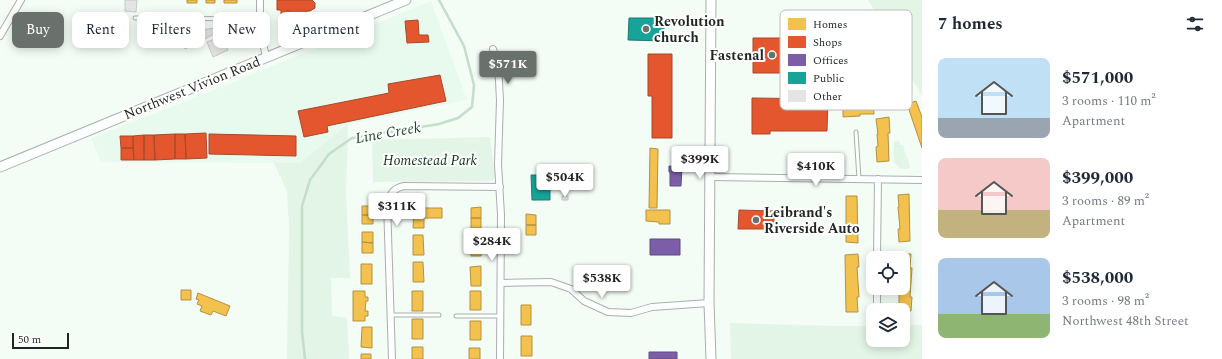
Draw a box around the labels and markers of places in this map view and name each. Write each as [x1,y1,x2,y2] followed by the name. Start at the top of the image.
[654,11,725,48] place label: Revolution church
[641,24,651,34] marker: Revolution church
[709,45,764,66] place label: Fastenal
[767,50,777,60] marker: Fastenal
[480,51,536,85] pin: $571K
[672,146,728,180] pin: $399K
[788,153,844,187] pin: $410K
[537,164,593,198] pin: $504K
[369,193,425,227] pin: $311K
[764,202,860,239] place label: Leibrand's Riverside Auto
[751,215,761,225] marker: Leibrand's Riverside Auto
[464,228,520,262] pin: $284K
[574,265,630,299] pin: $538K

